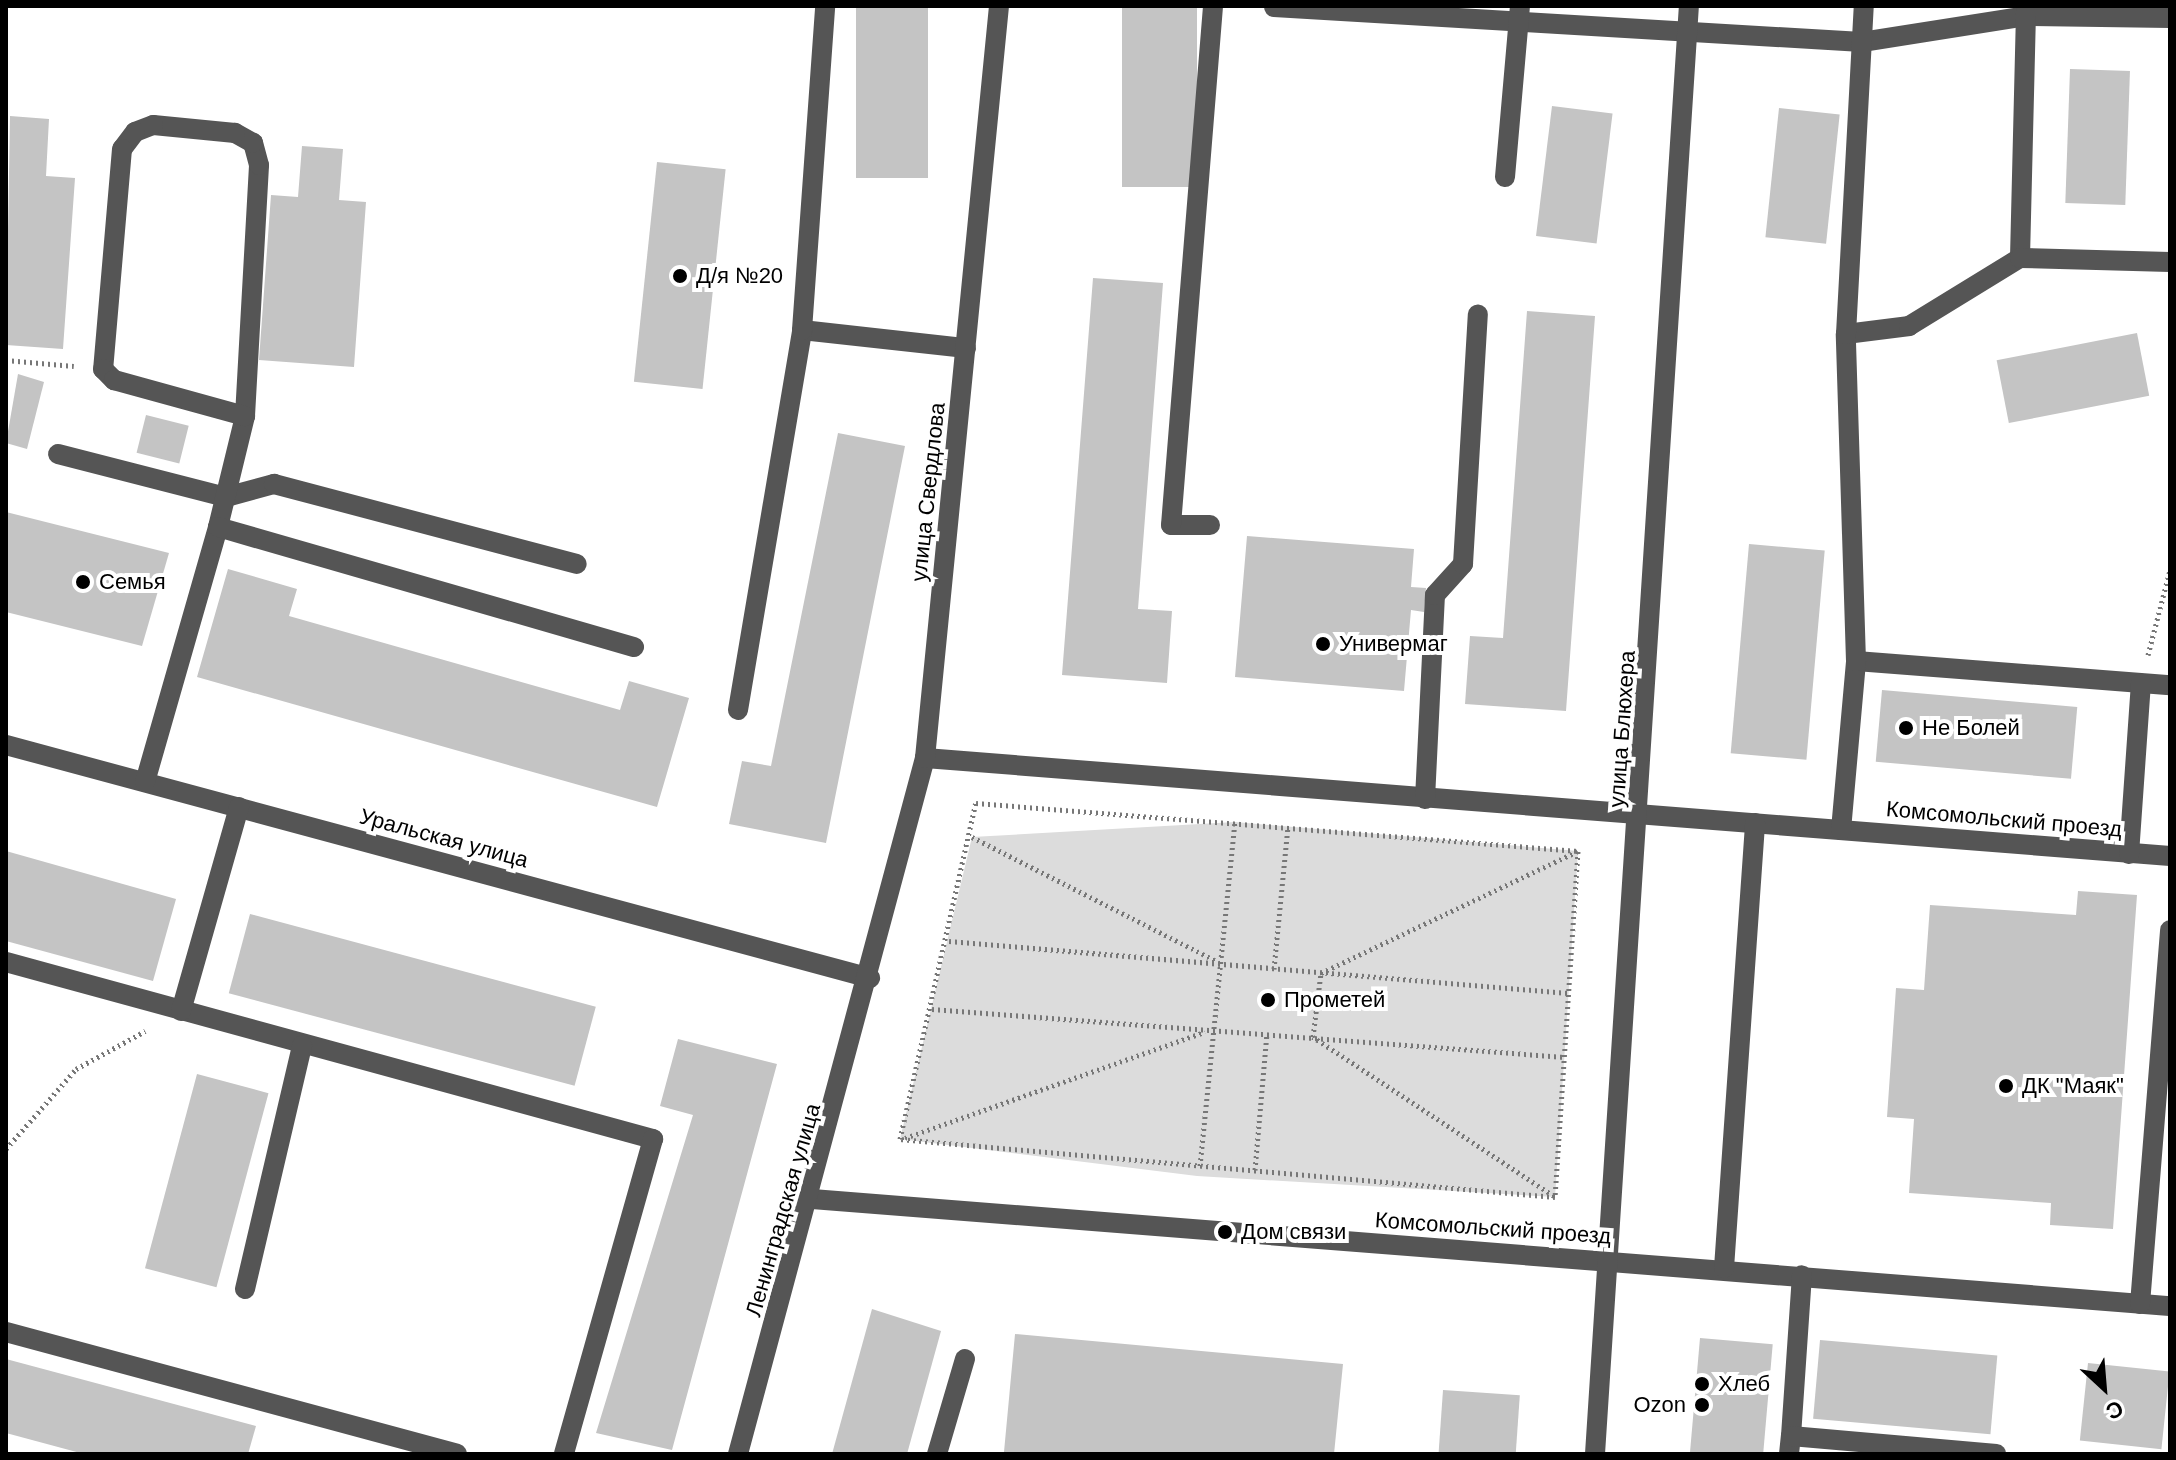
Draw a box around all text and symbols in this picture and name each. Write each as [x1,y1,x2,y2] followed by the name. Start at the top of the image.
[696,263,783,289] place label: Д/я №20
[671,267,689,285] marker: Д/я №20
[905,401,951,583] street label: улица Свердлова
[99,569,166,595] place label: Семья
[74,573,92,591] marker: Семья
[1339,631,1448,657] place label: Универмаг
[1314,635,1332,653] marker: Универмаг
[1603,650,1641,808] street label: улица Блюхера
[1922,715,2020,741] place label: Не Болей
[1897,719,1915,737] marker: Не Болей
[1885,796,2123,842] street label: Комсомольский проезд
[357,803,531,873] street label: Уральская улица
[1284,987,1385,1013] place label: Прометей
[1259,991,1277,1009] marker: Прометей
[2022,1073,2124,1099] place label: ДК "Маяк"
[1997,1077,2015,1095] marker: ДК "Маяк"
[740,1100,826,1320] street label: Ленинградская улица
[1374,1207,1612,1249] street label: Комсомольский проезд
[1241,1219,1346,1245] place label: Дом связи
[1216,1223,1234,1241] marker: Дом связи
[2064,1348,2144,1428] north arrow
[1718,1371,1770,1397] place label: Хлеб
[1693,1375,1711,1393] marker: Хлеб
[1633,1392,1686,1418] place label: Ozon
[2102,1395,2127,1425] text: С
[1693,1396,1711,1414] marker: Ozon

